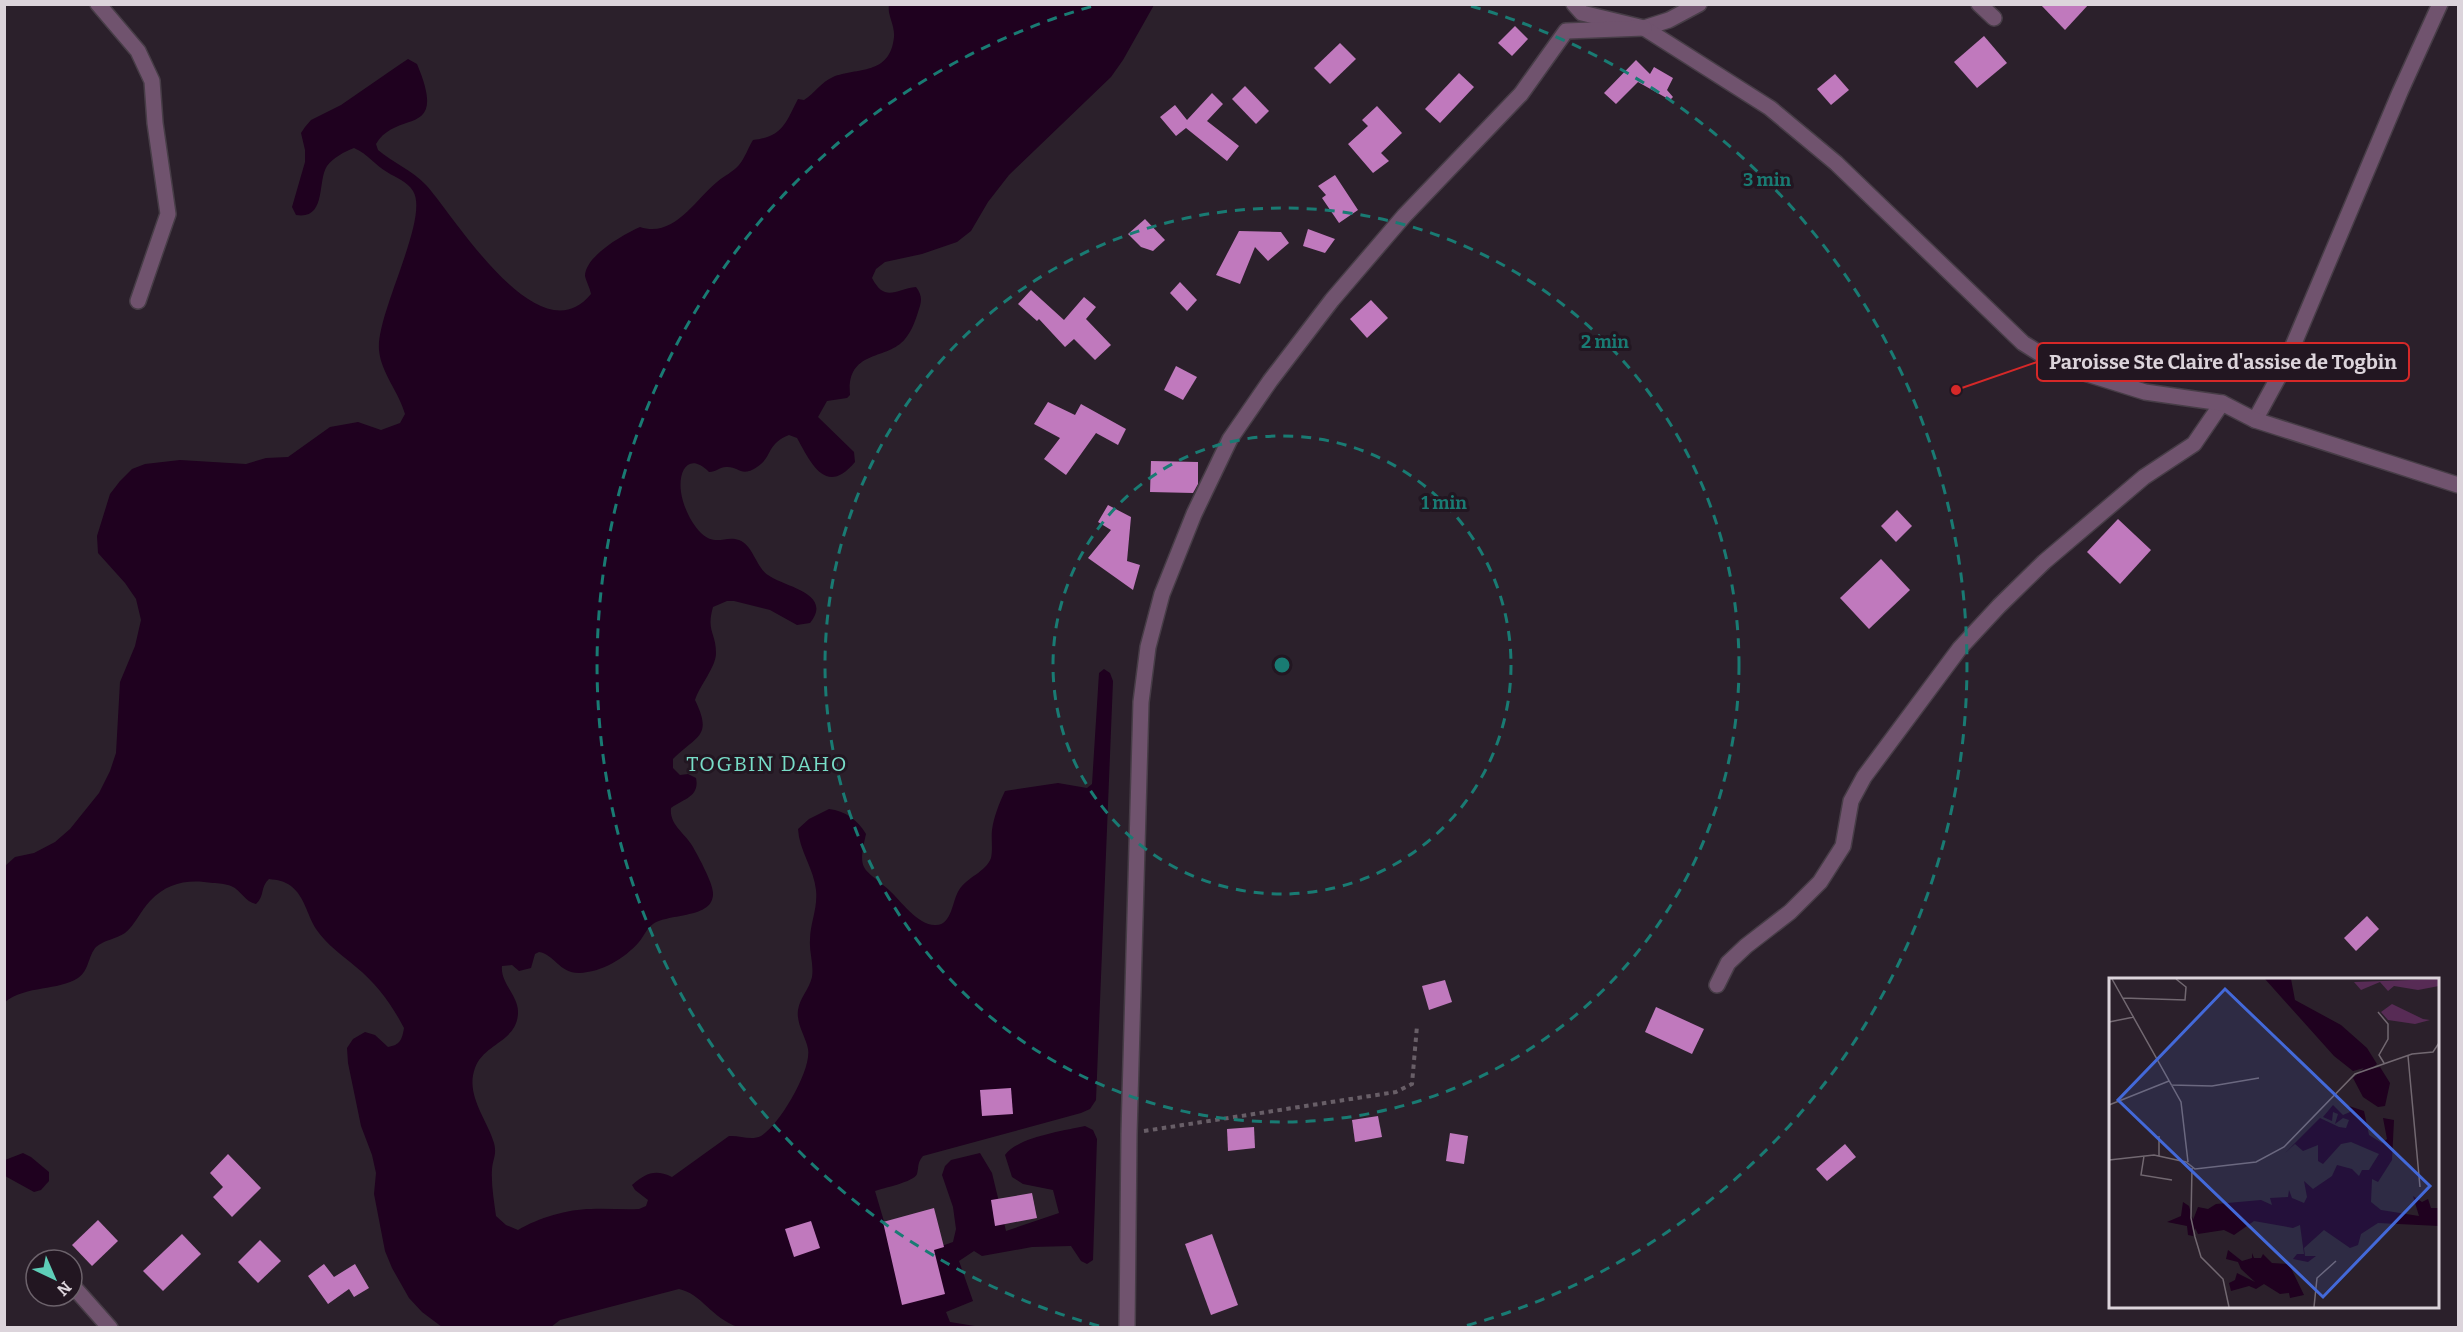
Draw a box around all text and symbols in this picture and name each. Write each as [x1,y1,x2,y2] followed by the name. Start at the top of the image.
[1743,169,1791,191] text: 3 min
[1581,331,1629,353] text: 2 min
[2037,343,2409,381] callout: Paroisse Ste Claire d'assise de Togbin
[2049,350,2397,374] text: Paroisse Ste Claire d'assise de Togbin
[1421,492,1467,514] text: 1 min
[1272,655,1292,675] centre of rings
[686,751,848,777] district label: TOGBIN DAHO
[2109,978,2439,1308] inset map
[24,1248,84,1308] north arrow
[53,1277,75,1300] text: N

